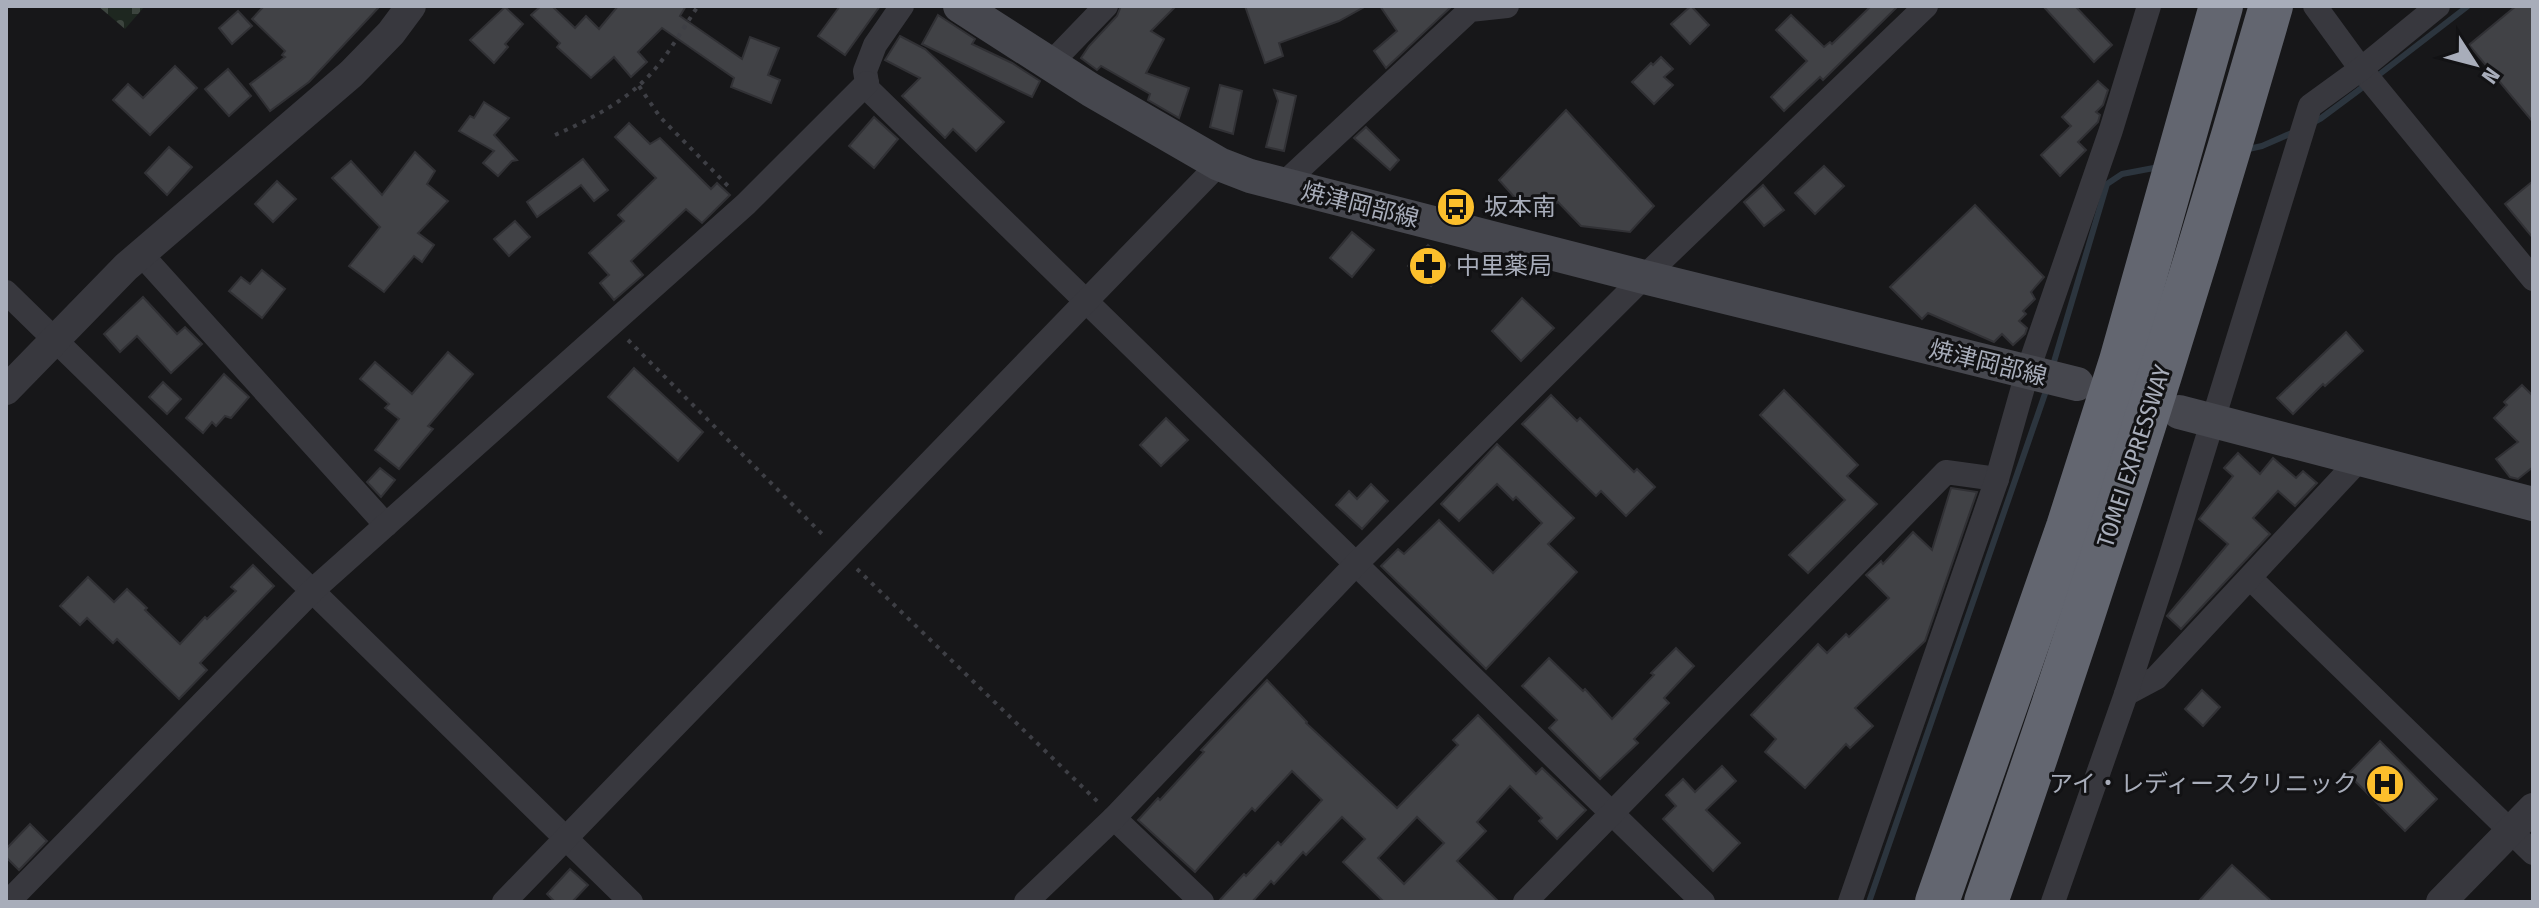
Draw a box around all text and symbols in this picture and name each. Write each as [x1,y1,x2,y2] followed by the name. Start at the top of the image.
[2435,24,2515,104] north arrow
[2476,62,2506,89] text: N
[1298,177,1422,233] street label: 焼津岡部線
[1435,186,1477,228] bus stop icon: 坂本南
[1484,193,1556,221] place label: 坂本南
[1407,245,1449,287] pharmacy icon: 中里薬局
[1456,252,1552,280] place label: 中里薬局
[1926,335,2050,391] street label: 焼津岡部線
[2091,361,2177,551] street label: TOMEI EXPRESSWAY
[2364,763,2406,805] hospital icon: アイ・レディースクリニック
[2049,770,2357,798] place label: アイ・レディースクリニック

